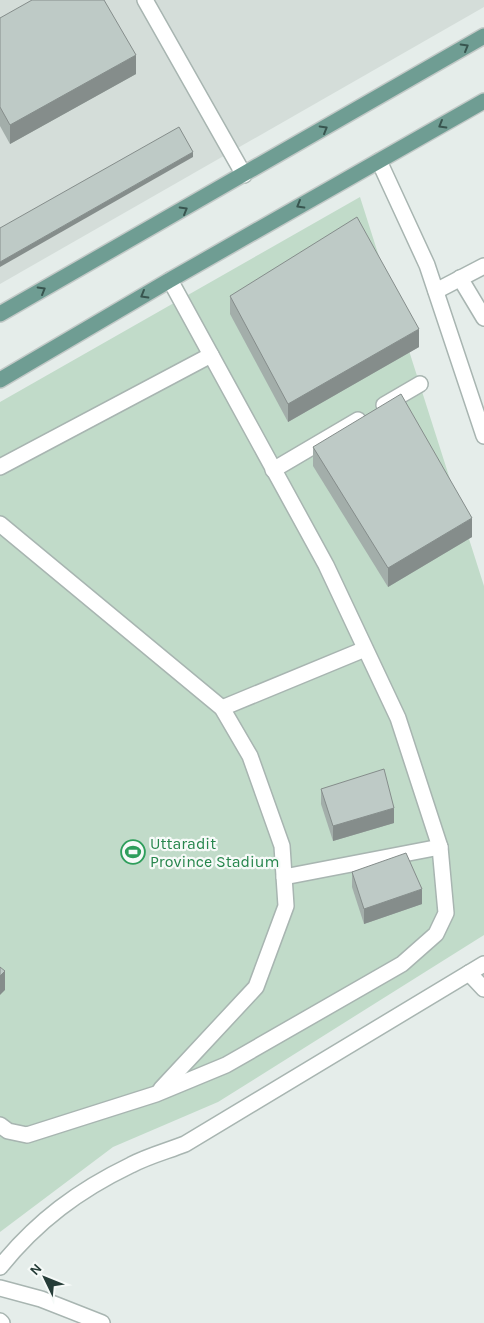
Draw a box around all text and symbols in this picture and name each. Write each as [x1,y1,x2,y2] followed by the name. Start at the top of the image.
[460,44,469,54] one-way arrow
[438,119,447,129] one-way arrow
[319,125,328,135] one-way arrow
[297,199,306,209] one-way arrow
[178,206,187,216] one-way arrow
[37,286,46,296] one-way arrow
[141,289,150,299] one-way arrow
[150,834,280,871] place label: Uttaradit Province Stadium
[120,839,146,865] sports icon: Uttaradit Province Stadium
[20,1253,70,1303] north arrow
[26,1260,46,1279] text: N

